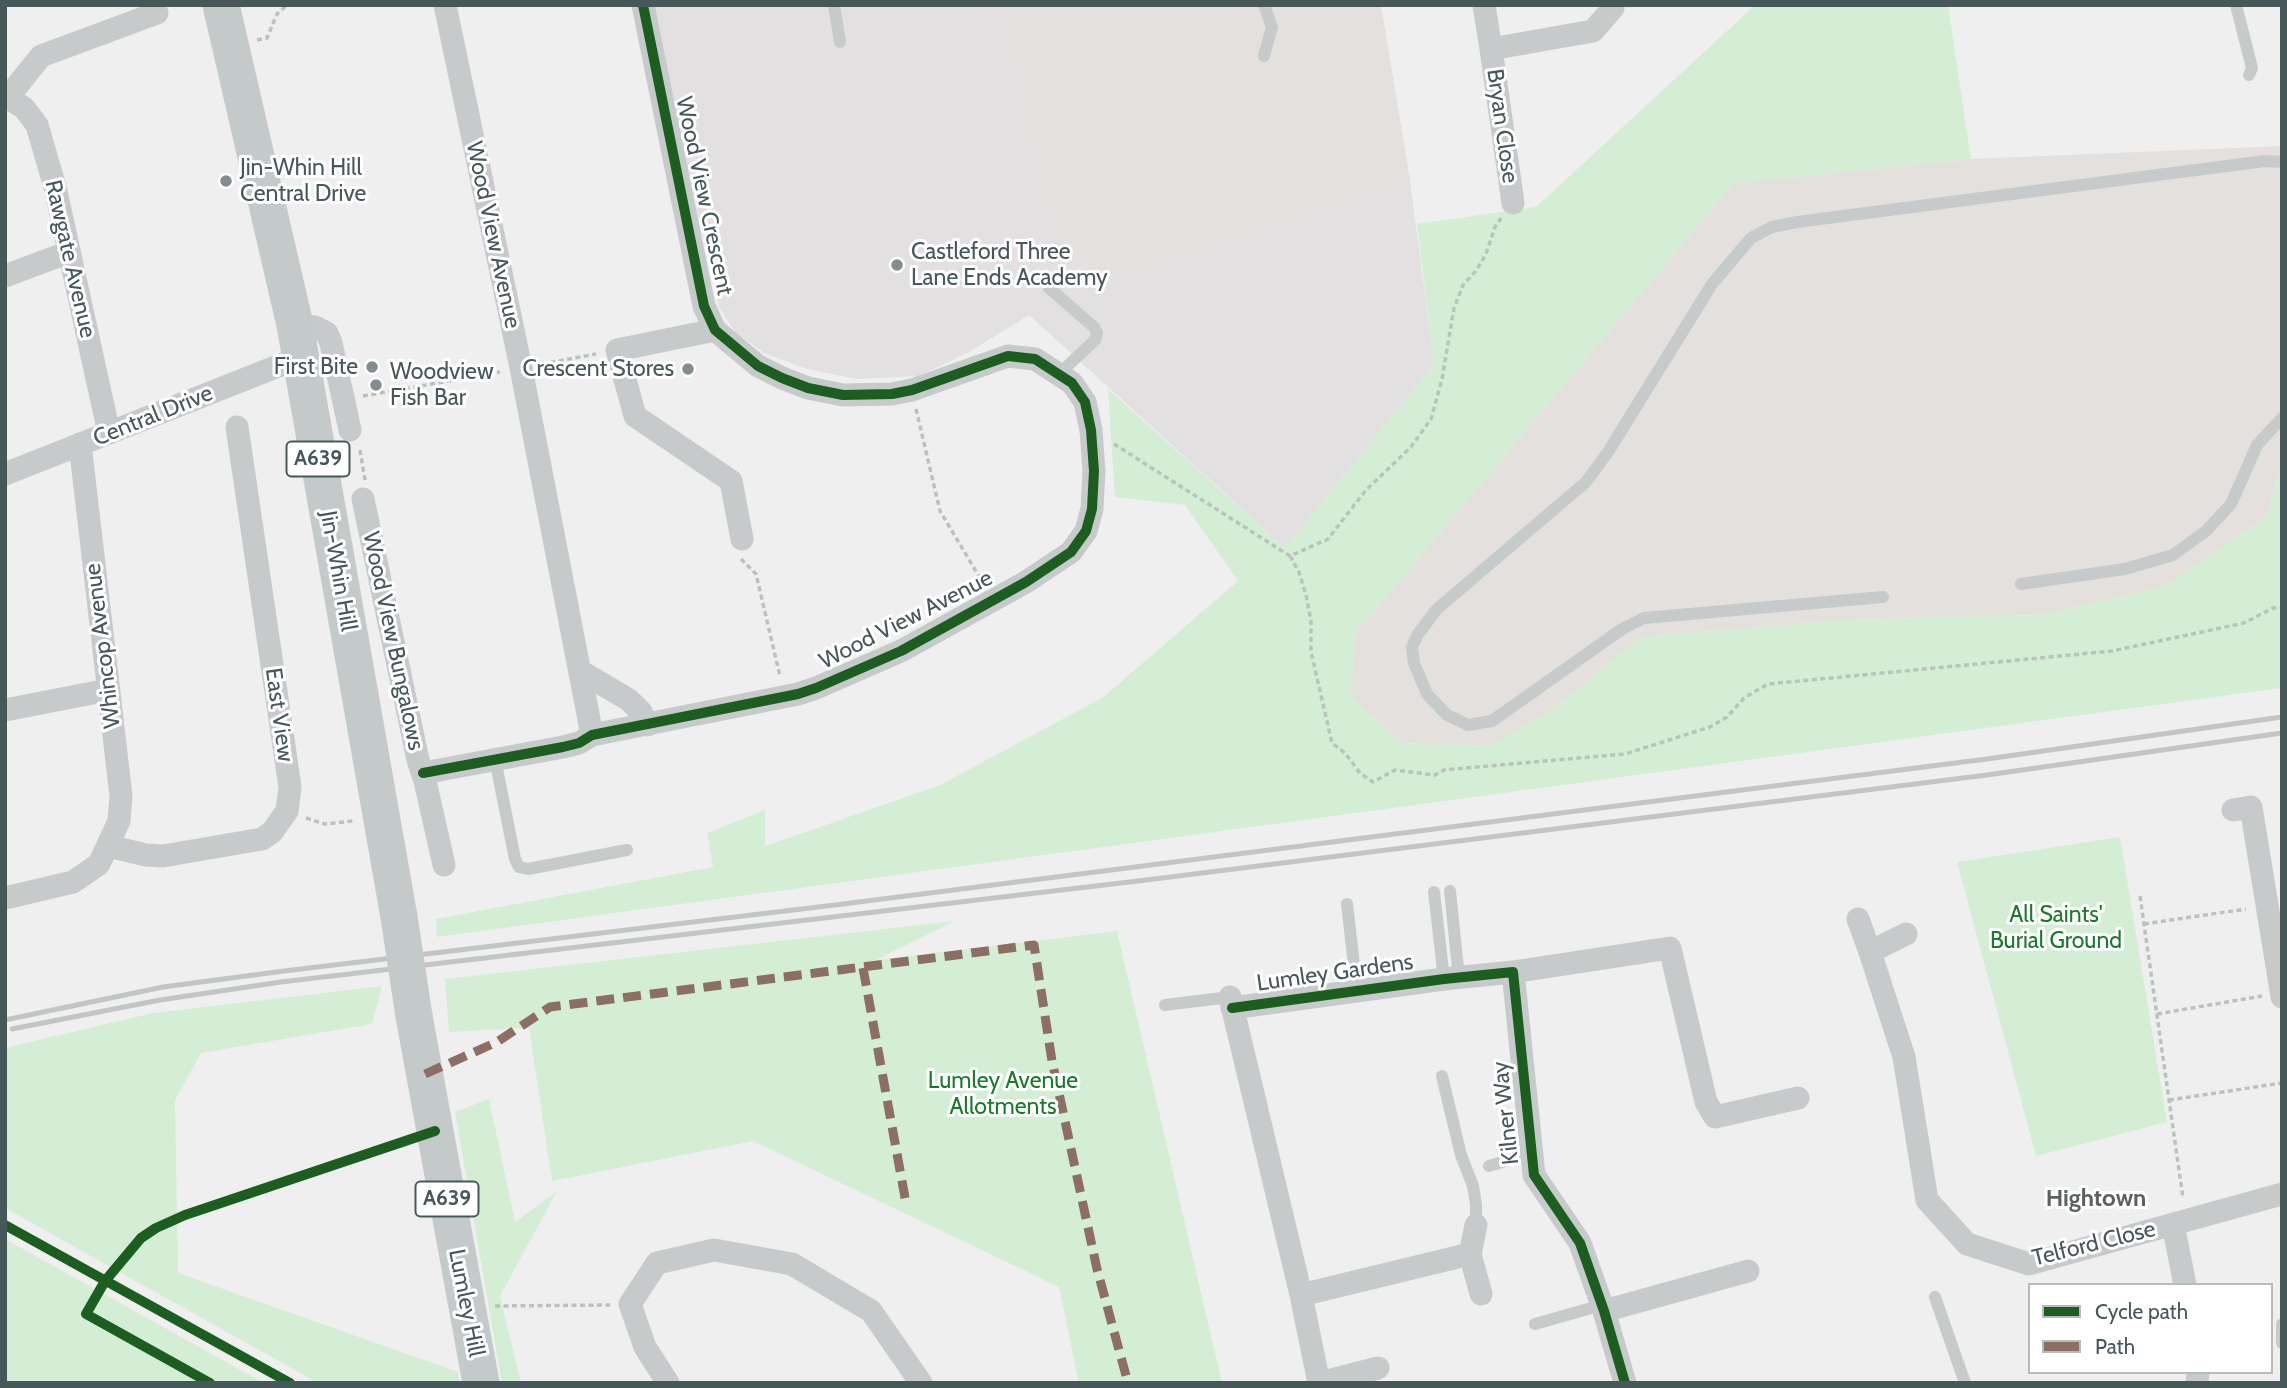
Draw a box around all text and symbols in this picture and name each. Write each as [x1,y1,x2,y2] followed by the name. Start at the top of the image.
[1480,67,1524,185] street label: Bryan Close
[669,94,739,298] street label: Wood View Crescent
[460,139,526,331] street label: Wood View Avenue
[240,154,366,208] place label: Jin-Whin Hill Central Drive
[218,173,234,189] marker: Jin-Whin Hill Central Drive
[38,177,102,341] street label: Rawgate Avenue
[911,238,1108,292] place label: Castleford Three Lane Ends Academy
[889,257,905,273] marker: Castleford Three Lane Ends Academy
[274,353,358,381] place label: First Bite
[522,355,674,383] place label: Crescent Stores
[390,358,494,412] place label: Woodview Fish Bar
[364,359,380,375] marker: First Bite
[680,361,696,377] marker: Crescent Stores
[368,377,384,393] marker: Woodview Fish Bar
[89,380,217,452] street label: Central Drive
[286,442,350,476] road number: A639
[314,509,362,633] street label: Jin-Whin Hill
[356,529,430,753] street label: Wood View Bungalows
[79,562,127,730] street label: Whincop Avenue
[815,564,997,676] street label: Wood View Avenue
[259,666,299,764] street label: East View
[1990,901,2122,955] park label: All Saints' Burial Ground
[1255,948,1415,998] street label: Lumley Gardens
[1487,1060,1525,1166] street label: Kilner Way
[928,1067,1078,1121] park label: Lumley Avenue Allotments
[416,1182,478,1216] road number: A639
[2046,1185,2146,1213] district label: Hightown
[2030,1215,2158,1273] street label: Telford Close
[442,1247,490,1359] street label: Lumley Hill
[2028,1283,2273,1374] legend
[2095,1299,2188,1324] text: Cycle path
[2095,1334,2135,1359] text: Path

